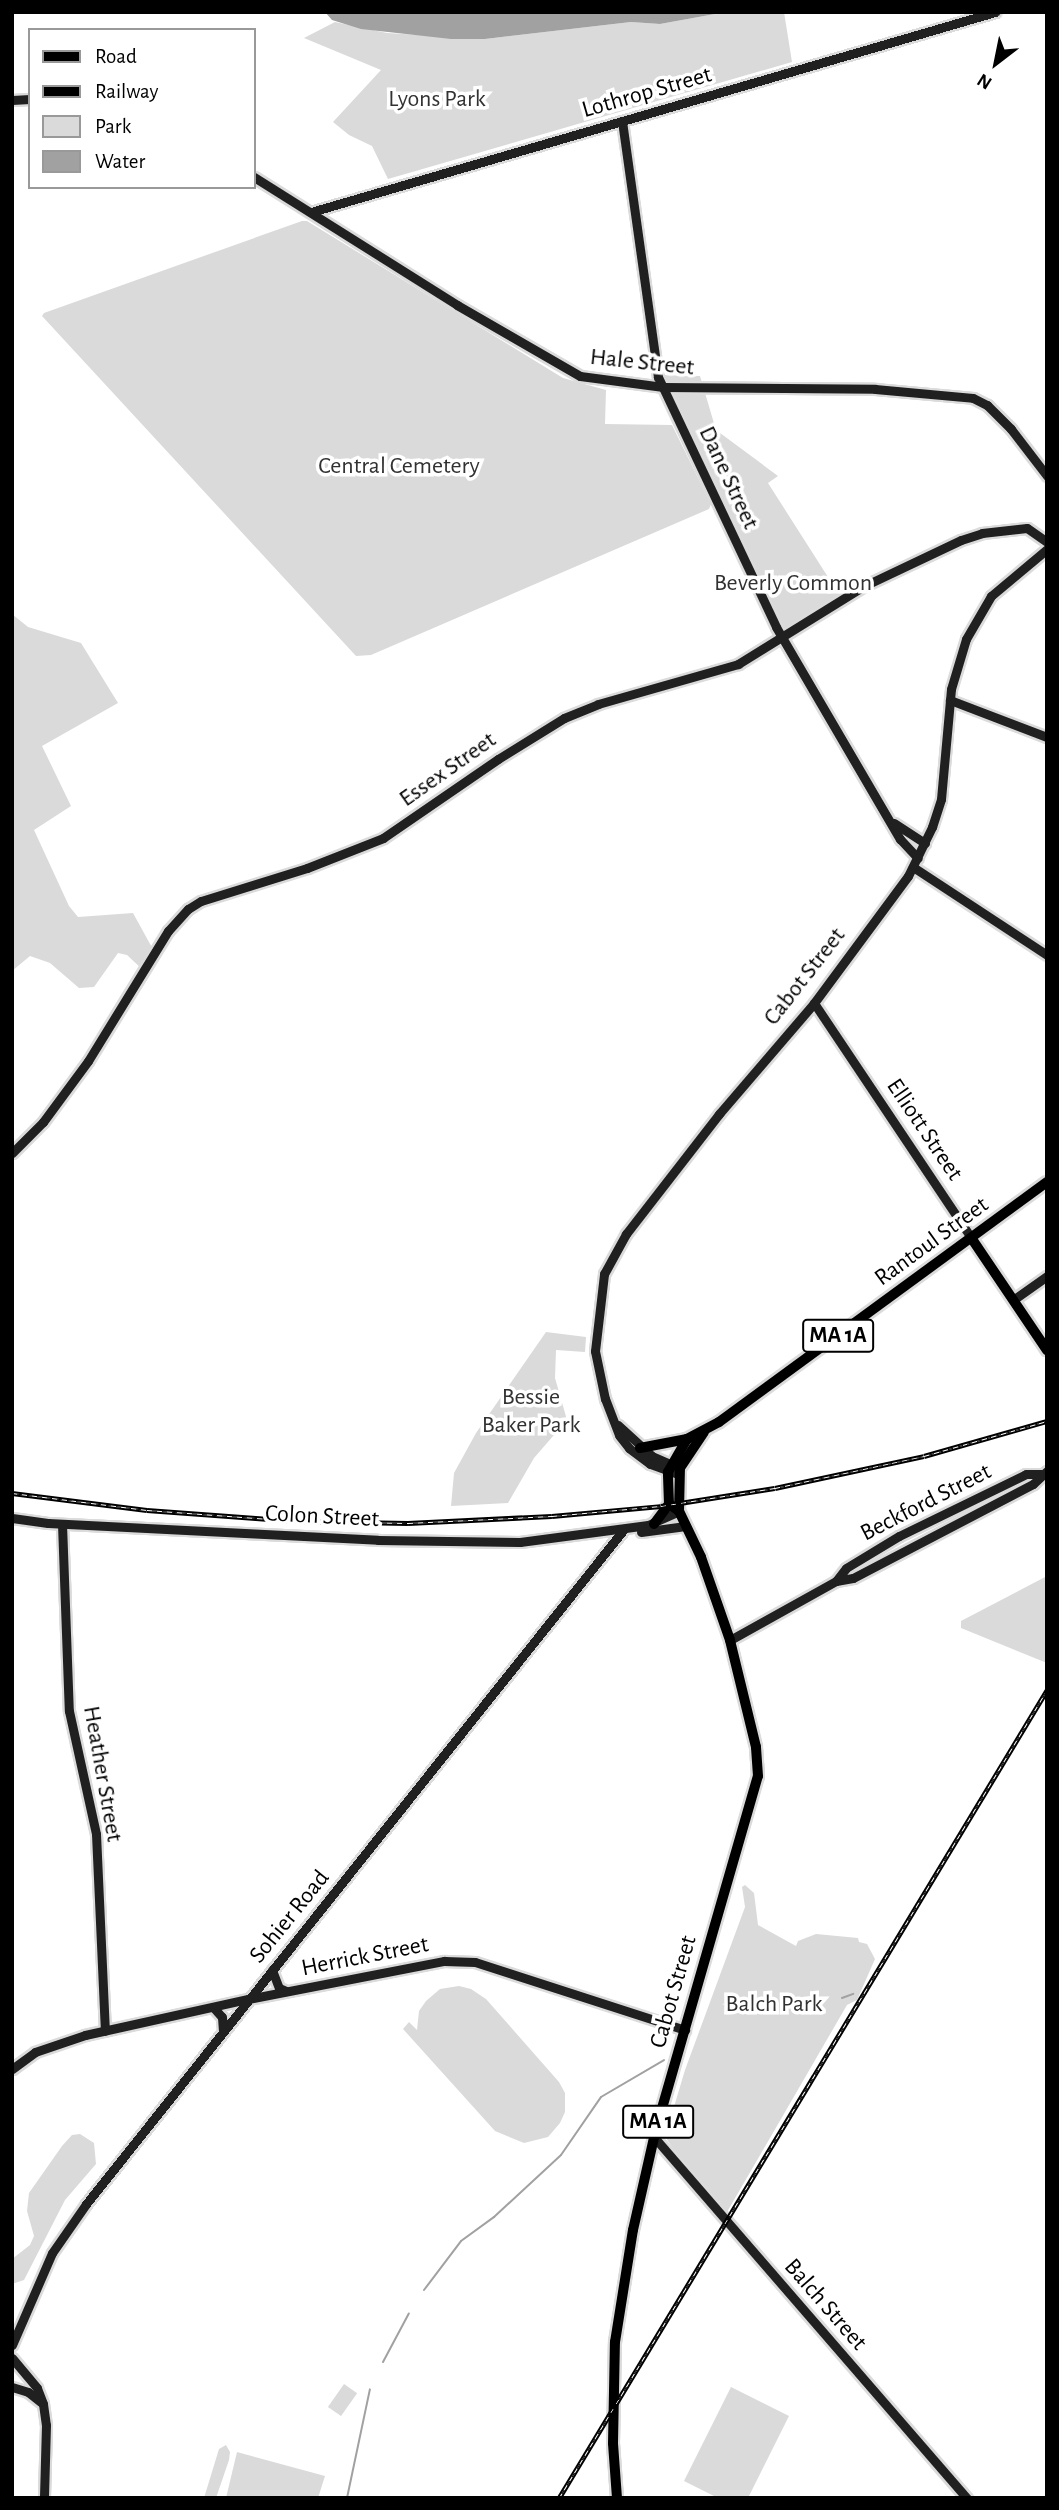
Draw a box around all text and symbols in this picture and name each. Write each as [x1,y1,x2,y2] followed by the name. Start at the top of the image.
[28,28,256,189] legend
[961,28,1031,98] north arrow
[95,46,137,67] text: Road
[579,61,715,125] street label: Lothrop Street
[974,70,995,93] text: N
[95,81,158,102] text: Railway
[388,86,486,114] park label: Lyons Park
[95,116,131,137] text: Park
[95,151,145,172] text: Water
[589,343,695,383] street label: Hale Street
[692,422,764,534] street label: Dane Street
[318,453,480,481] park label: Central Cemetery
[714,570,872,598] park label: Beverly Common
[394,726,502,814] street label: Essex Street
[758,923,852,1031] street label: Cabot Street
[879,1074,969,1186] street label: Elliott Street
[869,1191,995,1293] street label: Rantoul Street
[801,1316,875,1356] road number: MA 1A
[482,1384,580,1440] park label: Bessie Baker Park
[856,1458,996,1548] street label: Beckford Street
[264,1500,380,1534] street label: Colon Street
[76,1704,128,1844] street label: Heather Street
[244,1865,336,1969] street label: Sohier Road
[299,1931,431,1983] street label: Herrick Street
[644,1932,704,2052] street label: Cabot Street
[725,1991,823,2019] park label: Balch Park
[621,2102,695,2142] road number: MA 1A
[777,2253,873,2357] street label: Balch Street

